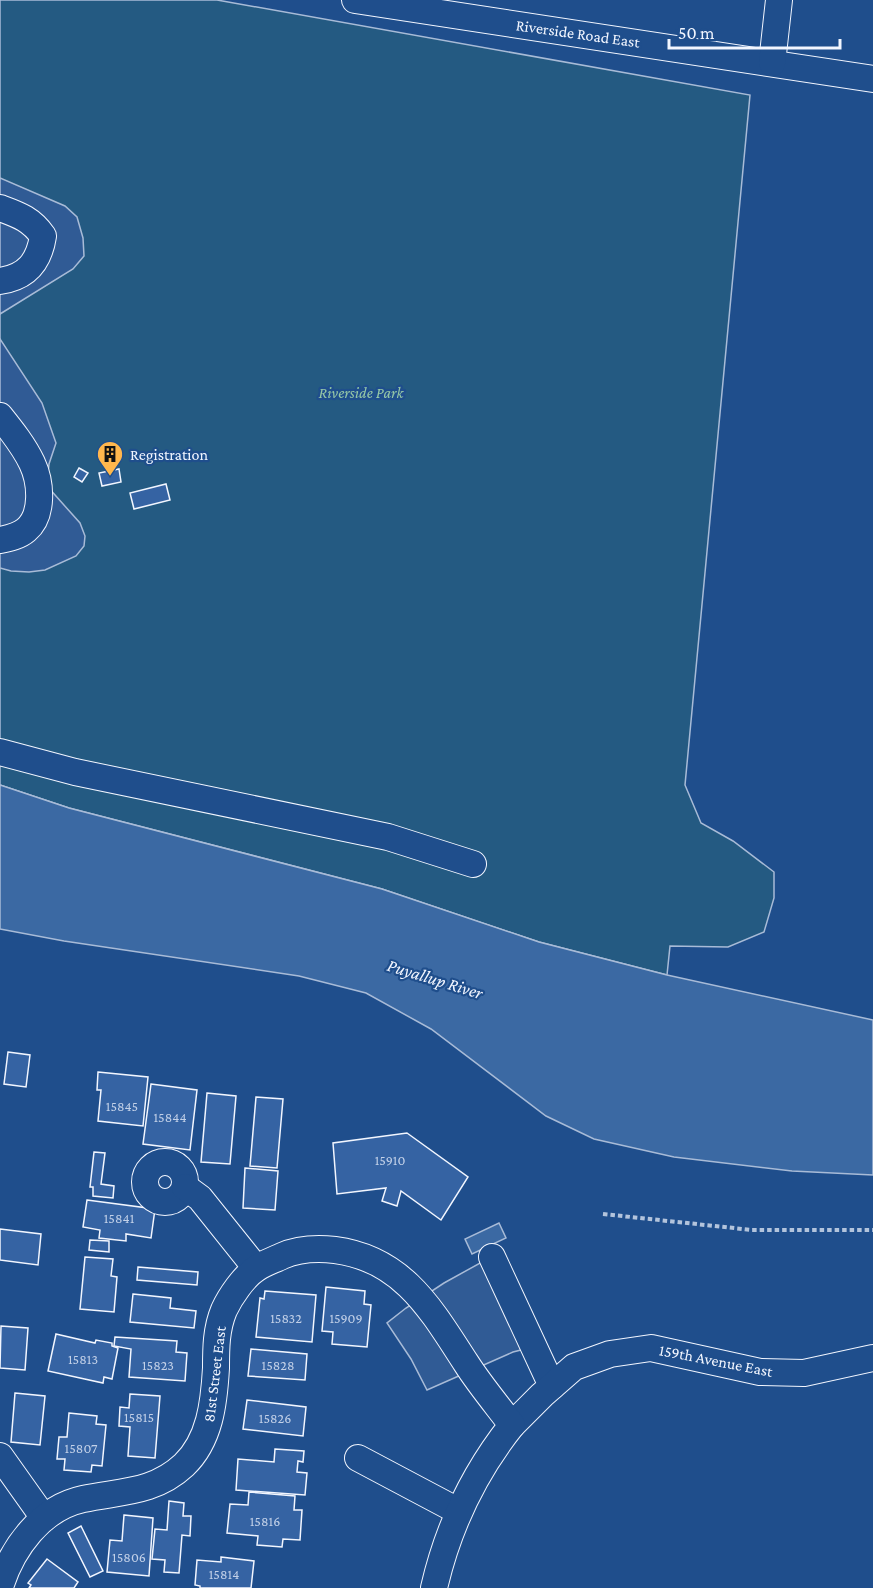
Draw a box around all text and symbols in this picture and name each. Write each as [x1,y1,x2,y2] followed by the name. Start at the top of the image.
[669,12,840,50] scale bar
[515,16,642,51] street label: Riverside Road East
[678,23,715,43] text: 50 m
[319,384,404,401] park label: Riverside Park
[95,439,125,477] building icon: Registration
[130,446,208,464] place label: Registration
[385,955,486,1003] water label: Puyallup River
[106,1098,138,1114] house number: 15845
[153,1109,187,1125] house number: 15844
[375,1152,405,1168] house number: 15910
[104,1210,135,1226] house number: 15841
[270,1310,302,1326] house number: 15832
[329,1310,363,1326] house number: 15909
[200,1324,229,1423] street label: 81st Street East
[658,1341,775,1380] street label: 159th Avenue East
[68,1351,98,1367] house number: 15813
[142,1357,174,1373] house number: 15823
[262,1357,294,1373] house number: 15828
[124,1409,154,1425] house number: 15815
[259,1410,291,1426] house number: 15826
[65,1440,98,1456] house number: 15807
[250,1513,280,1529] house number: 15816
[112,1549,146,1565] house number: 15806
[209,1566,239,1582] house number: 15814

